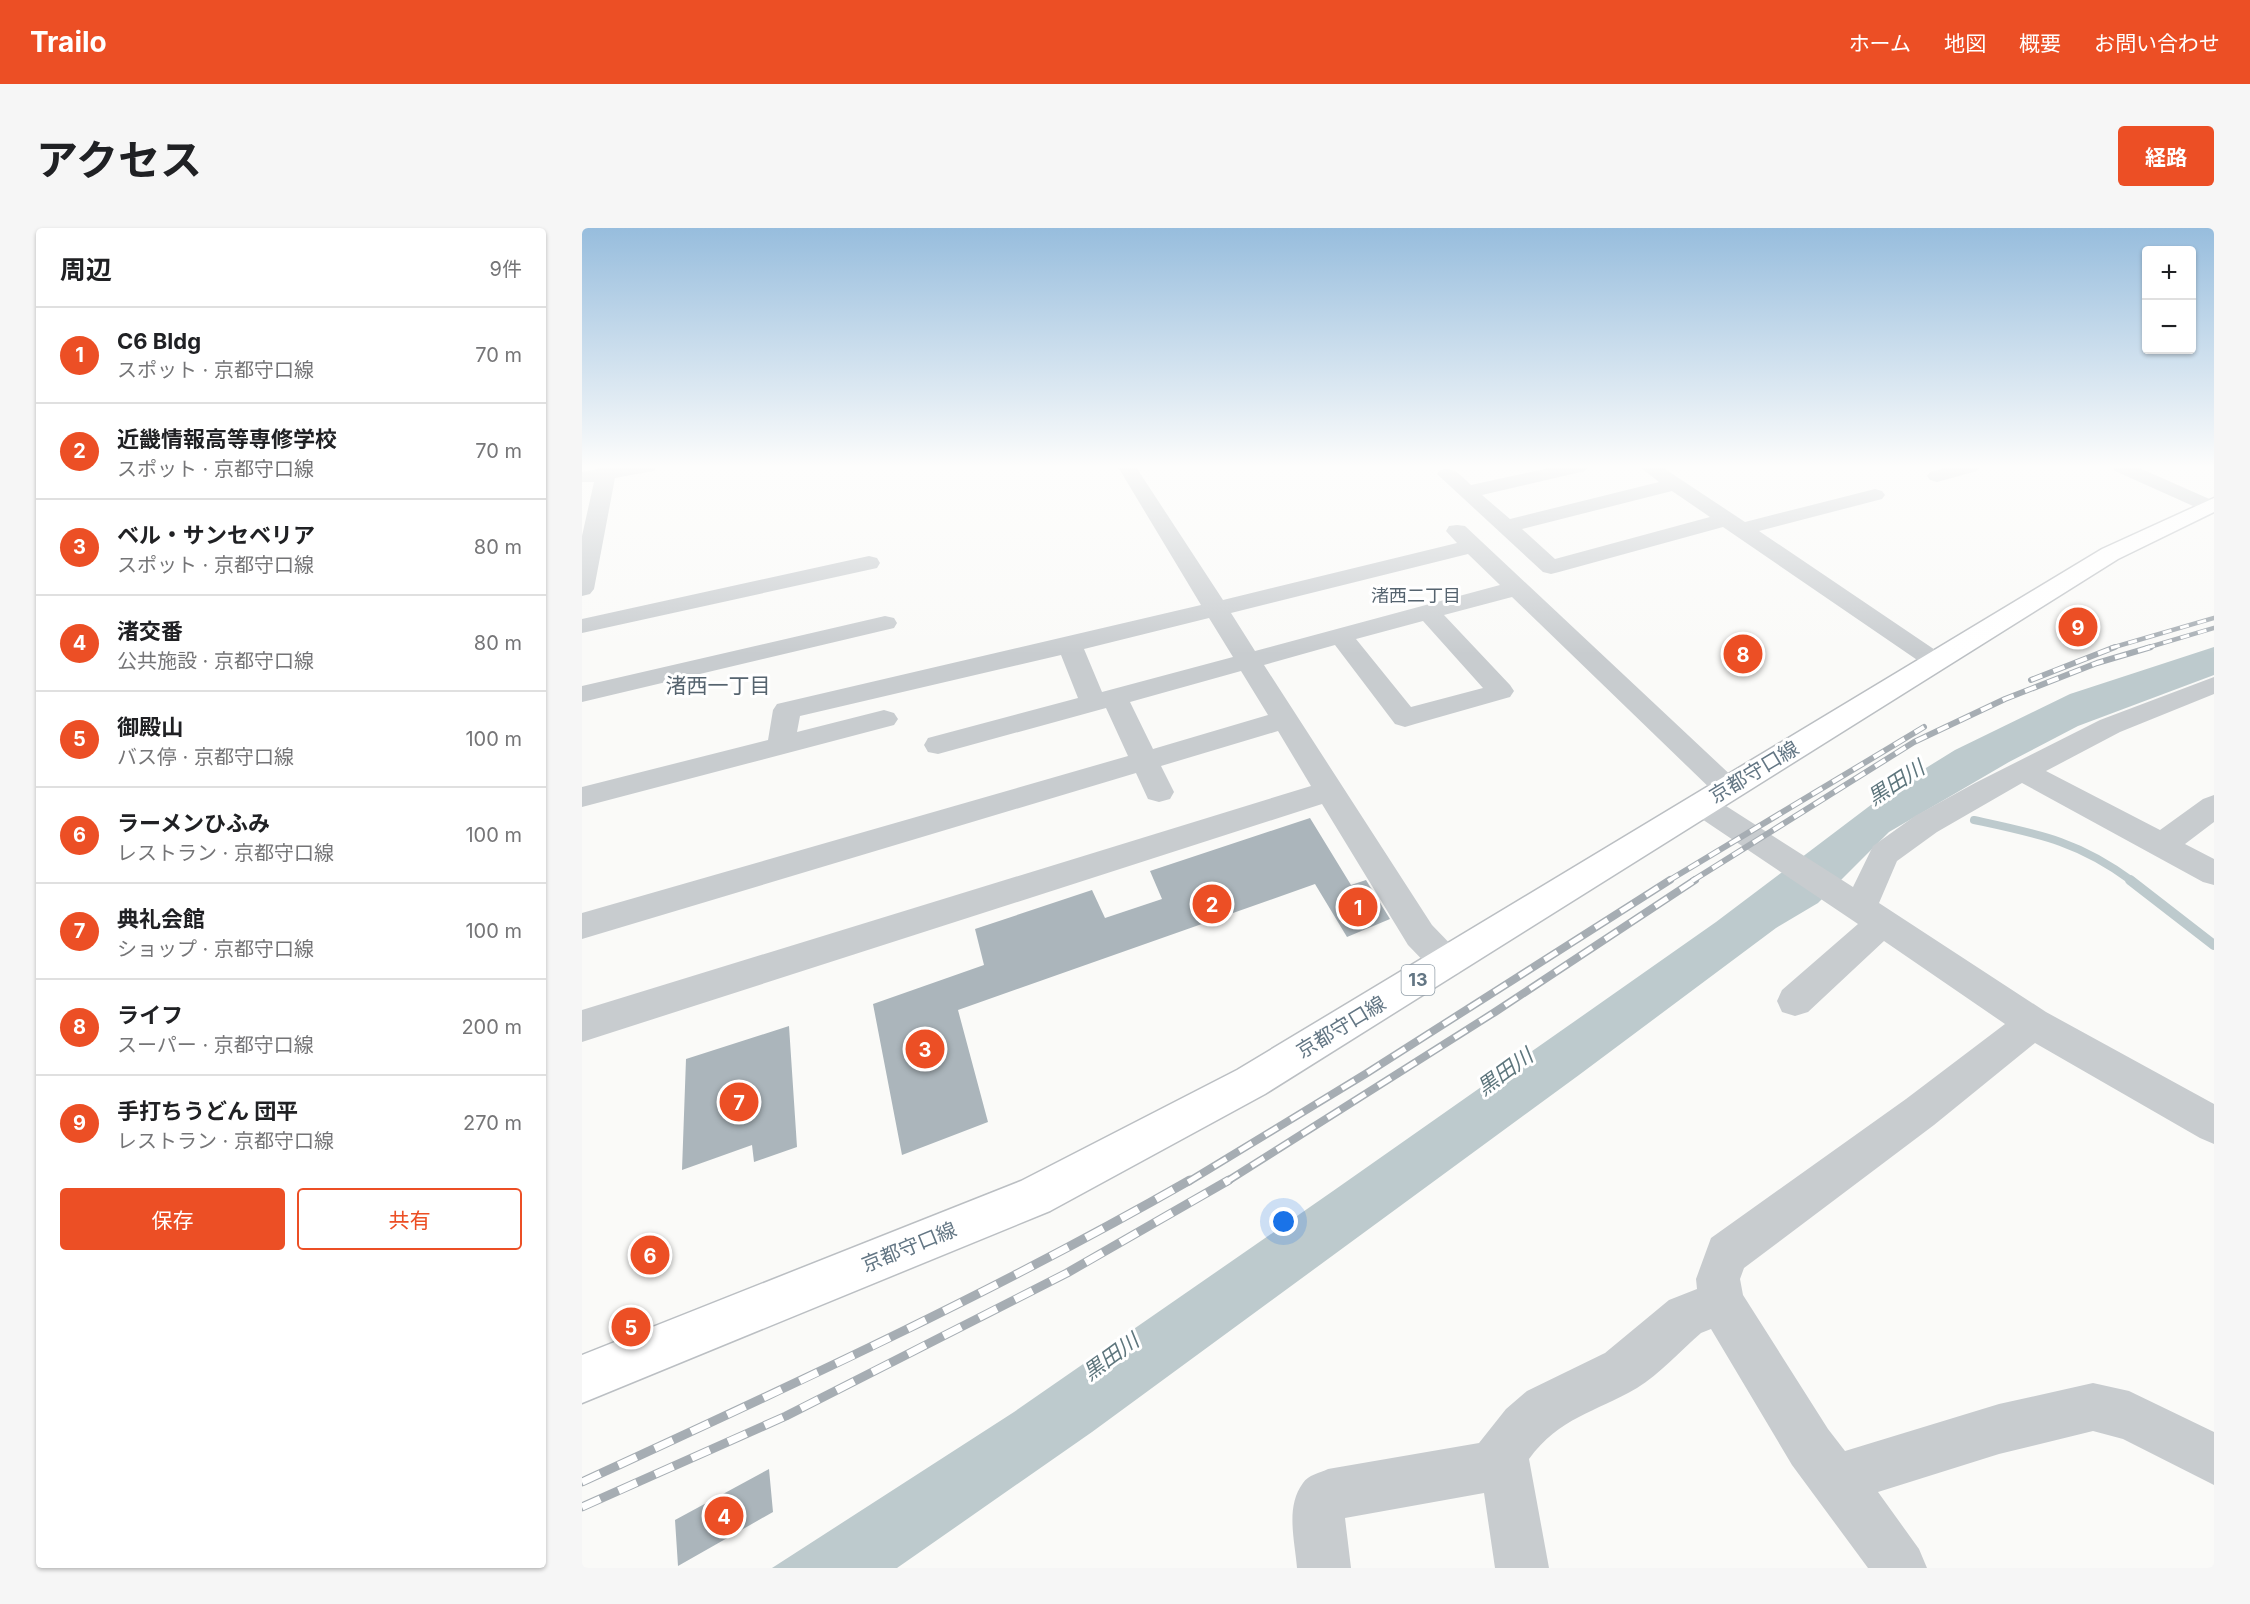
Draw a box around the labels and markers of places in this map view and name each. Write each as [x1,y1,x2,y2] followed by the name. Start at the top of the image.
[2058,604,2098,650] pin: 9
[1724,632,1762,676] pin: 8
[1192,882,1232,926] pin: 2
[1338,884,1378,930] pin: 1
[906,1026,944,1072] pin: 3
[720,1080,758,1124] pin: 7
[630,1232,670,1278] pin: 6
[611,1304,650,1350] pin: 5
[704,1494,744,1538] pin: 4

